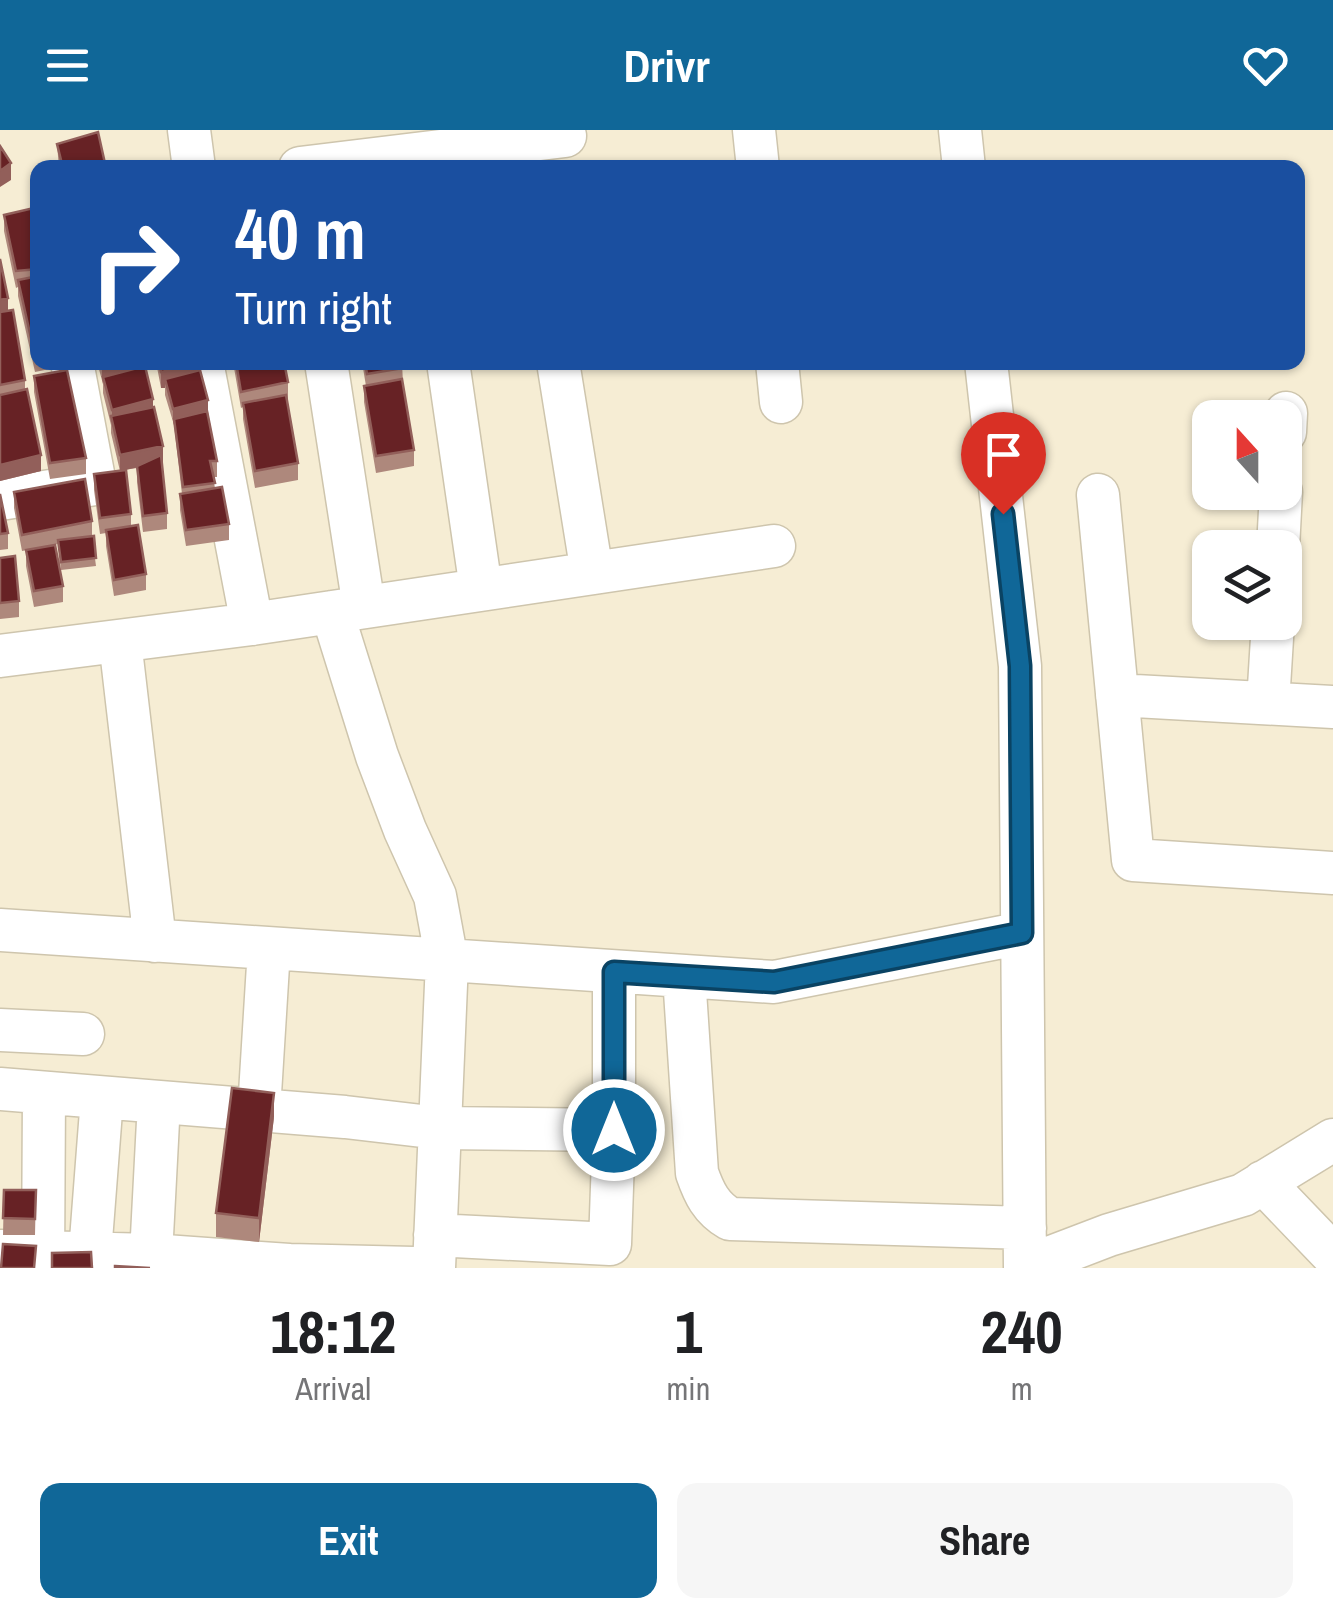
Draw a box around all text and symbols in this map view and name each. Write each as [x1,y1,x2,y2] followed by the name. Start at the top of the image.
[623,35,710,96] text: Drivr
[40,38,95,93] icon: menu
[1238,38,1293,93] icon: heart
[235,187,366,281] text: 40 m
[70,200,200,330] icon: right
[235,277,392,338] text: Turn right
[1192,400,1302,510] north arrow
[1192,400,1302,640] map controls
[961,412,1046,515] pin
[976,427,1031,482] icon: arrive
[1192,530,1302,640] button: layers
[562,1078,666,1182] position arrow
[270,1291,396,1372] text: 18:12
[675,1291,702,1372] text: 1
[981,1291,1063,1372] text: 240
[295,1367,371,1410] text: Arrival
[666,1367,710,1410] text: min
[1011,1367,1033,1410] text: m
[40,1483,657,1598] button: Exit
[677,1483,1293,1598] button: Share

